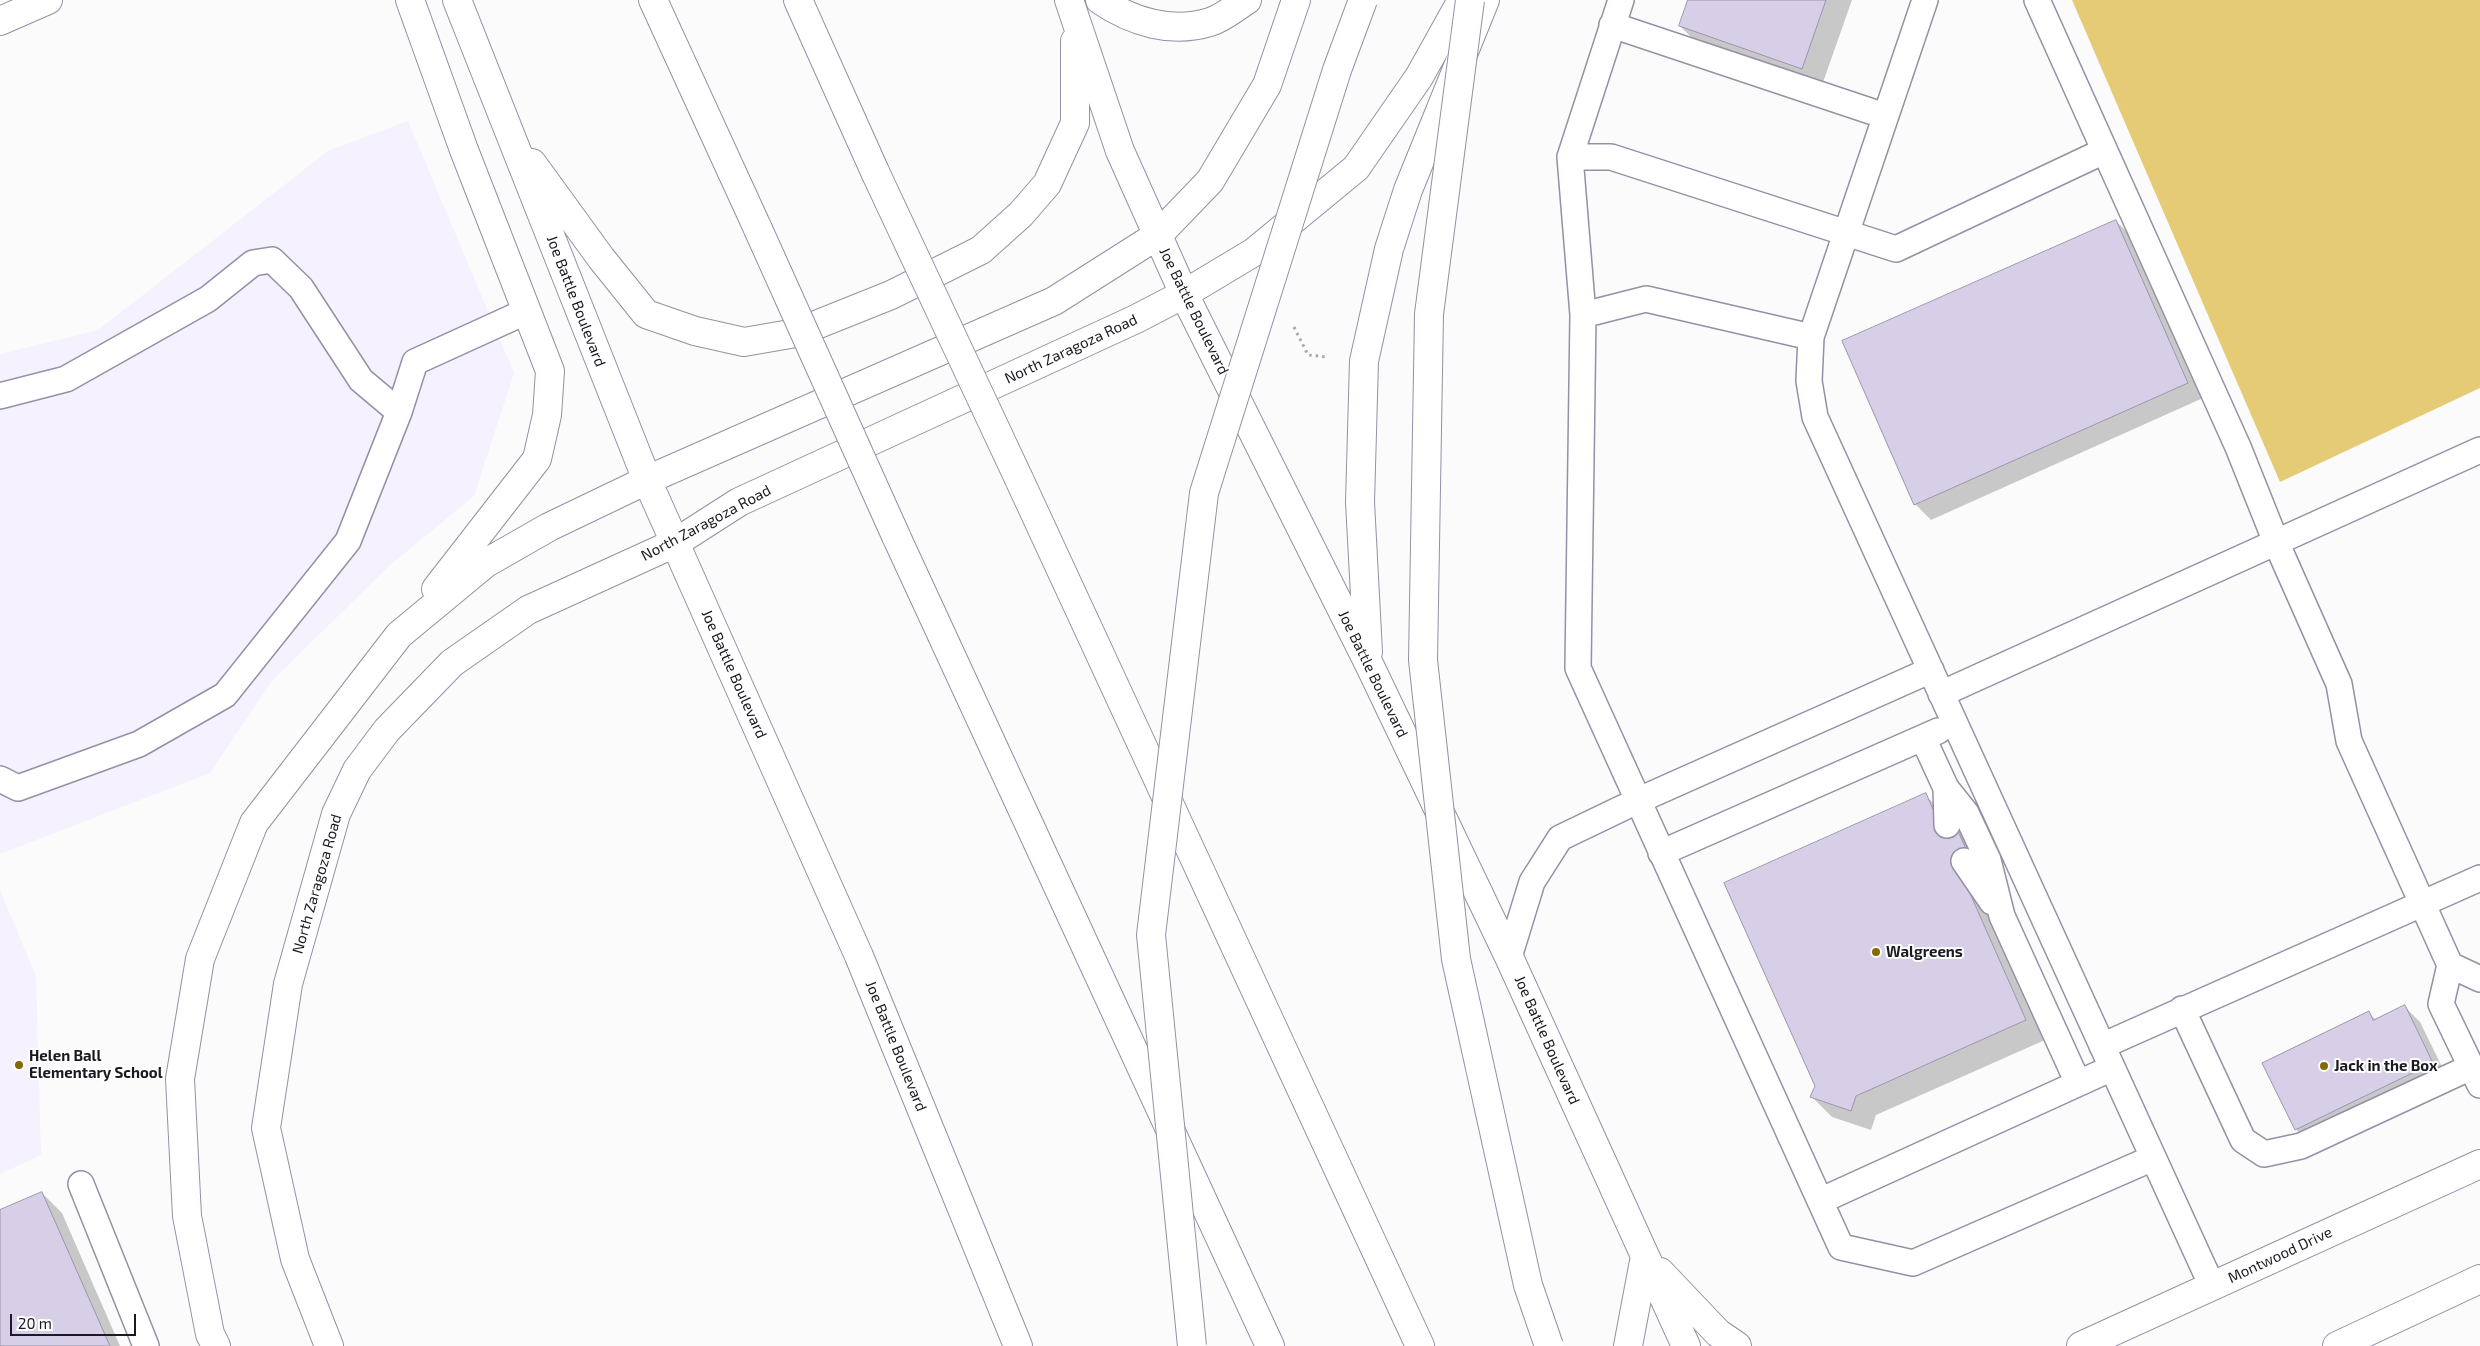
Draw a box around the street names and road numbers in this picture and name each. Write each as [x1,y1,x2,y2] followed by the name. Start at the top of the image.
[543,233,609,369] street label: Joe Battle Boulevard
[1155,244,1233,378] street label: Joe Battle Boulevard
[1002,310,1140,388] street label: North Zaragoza Road
[638,481,774,565] street label: North Zaragoza Road
[697,607,771,741] street label: Joe Battle Boulevard
[1334,607,1412,741] street label: Joe Battle Boulevard
[288,812,346,956] street label: North Zaragoza Road
[1510,973,1584,1107] street label: Joe Battle Boulevard
[862,978,930,1114] street label: Joe Battle Boulevard
[2225,1223,2335,1287] street label: Montwood Drive

